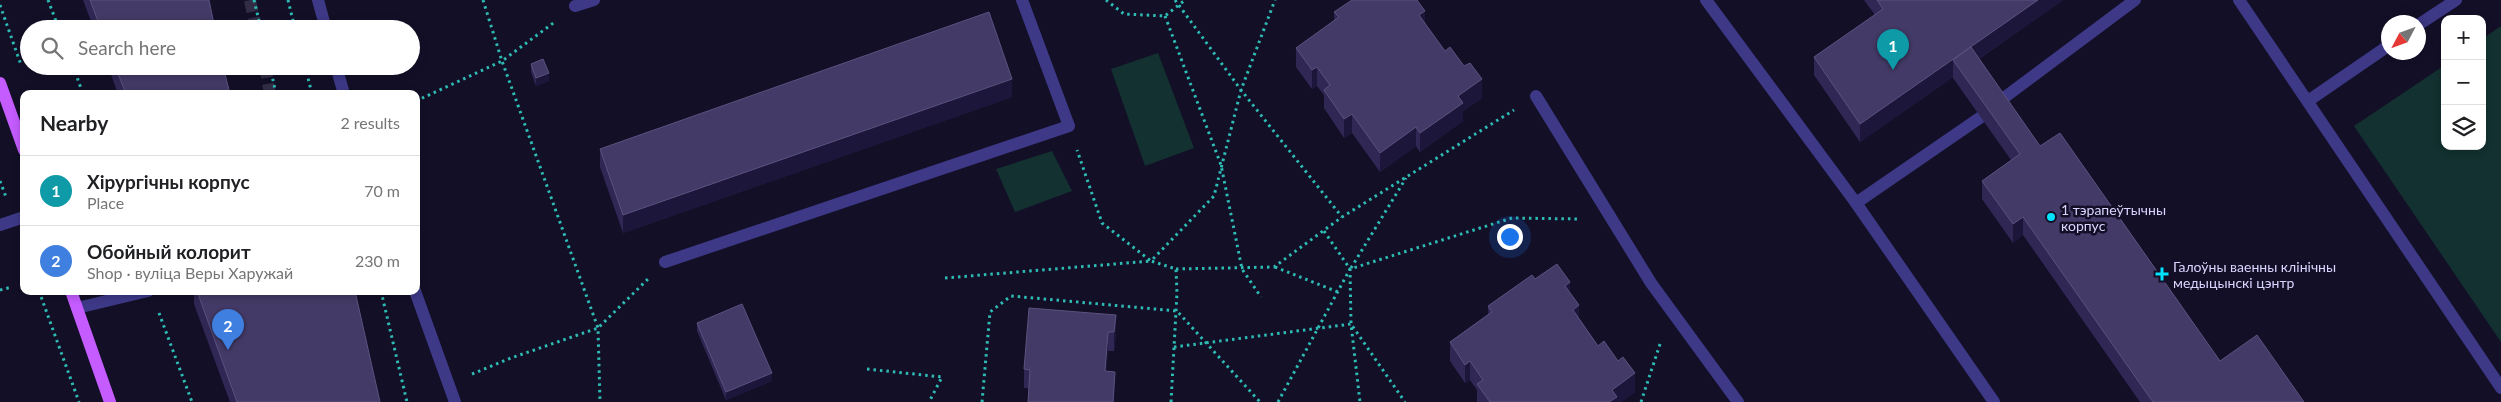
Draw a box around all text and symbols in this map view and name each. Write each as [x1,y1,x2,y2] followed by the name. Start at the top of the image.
[2381,15,2426,60] north arrow
[2441,15,2486,150] map controls
[2441,15,2486,60] button: +
[20,20,420,75] search box
[1877,29,1909,70] pin: 1
[38,34,66,62] icon: search
[78,36,176,59] text: Search here
[2441,60,2486,105] button: −
[2441,105,2486,150] button: layers
[40,110,108,135] text: Nearby
[340,113,400,132] text: 2 results
[87,170,250,193] text: Хірургічны корпус
[51,181,61,200] text: 1
[364,181,400,200] text: 70 m
[87,193,124,212] text: Place
[2061,201,2166,234] place label: 1 тэрапеўтычны корпус
[2045,211,2057,223] marker: 1 тэрапеўтычны корпус
[1497,224,1523,250] your location
[87,240,251,263] text: Обойный колорит
[51,251,61,270] text: 2
[355,251,400,270] text: 230 m
[2173,258,2336,291] place label: Галоўны ваенны клінічны медыцынскі цэнтр
[87,263,293,282] text: Shop · вуліца Веры Харужай
[2155,267,2169,281] marker: Галоўны ваенны клінічны медыцынскі цэнтр
[212,309,244,350] pin: 2

